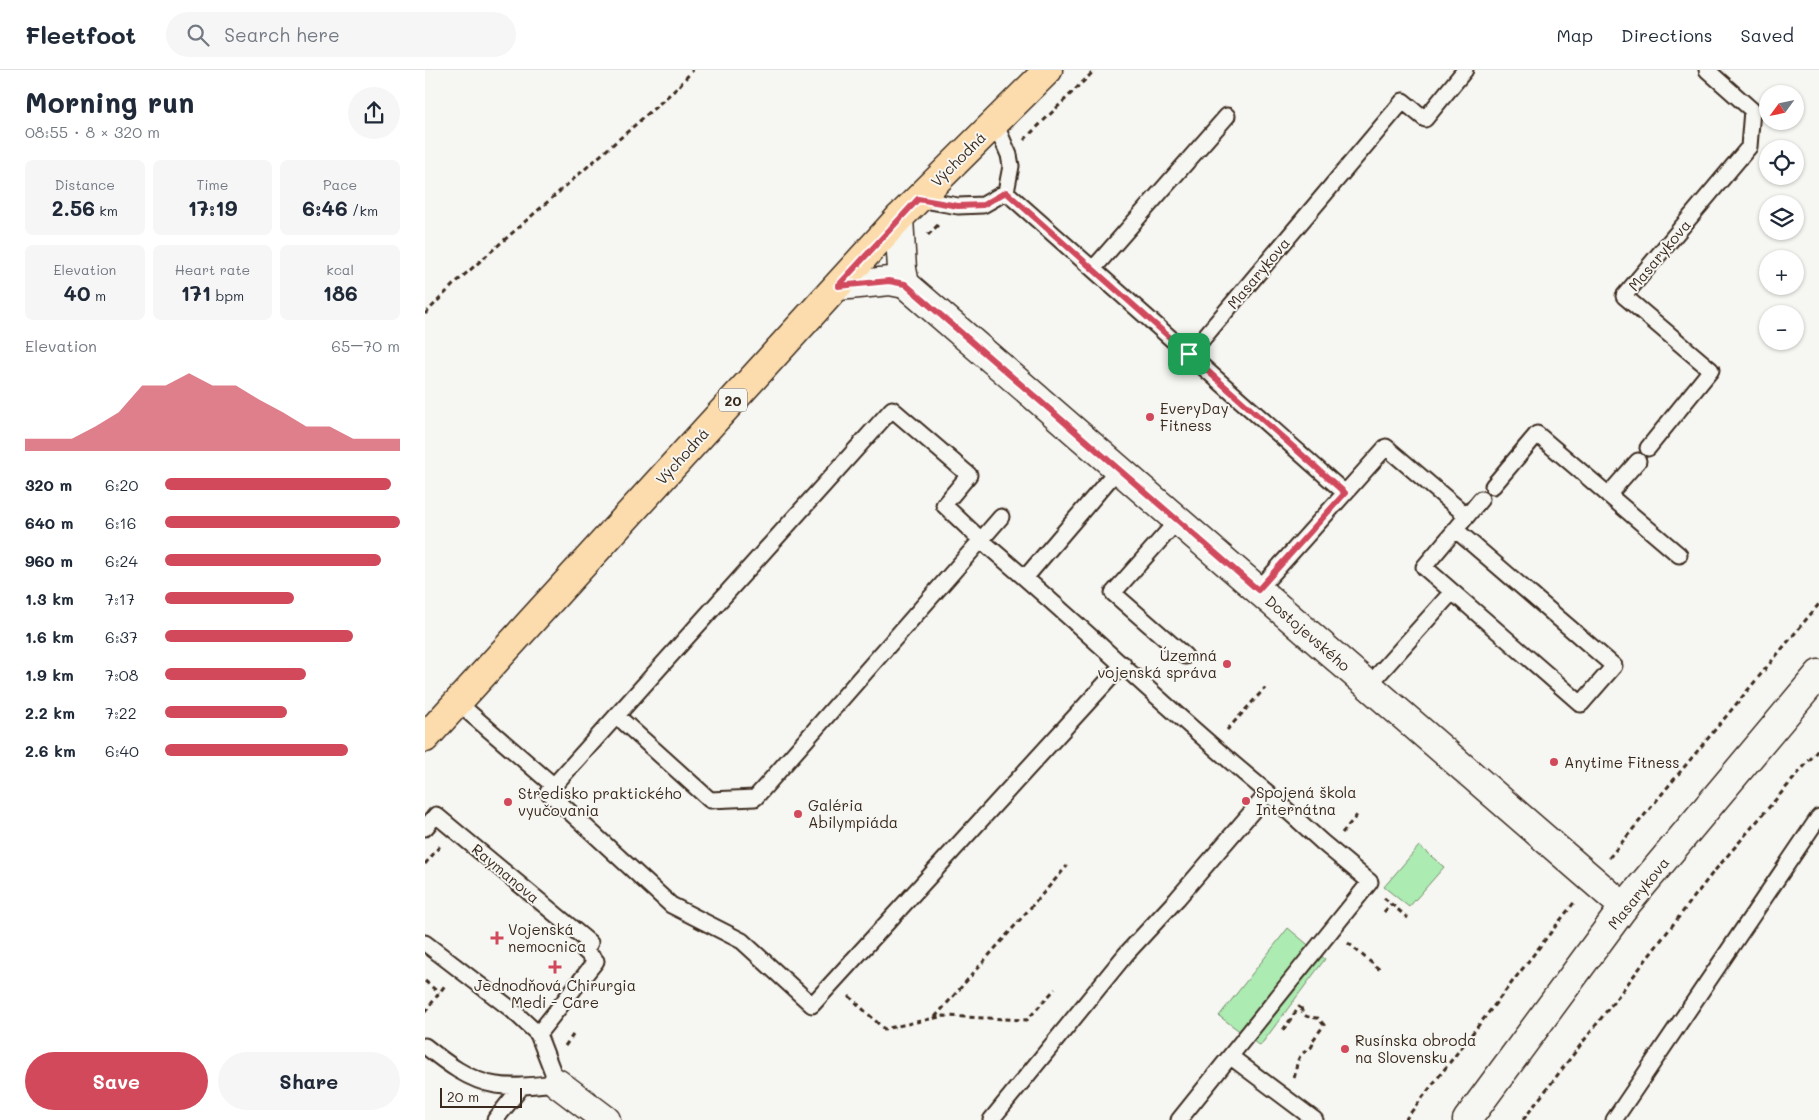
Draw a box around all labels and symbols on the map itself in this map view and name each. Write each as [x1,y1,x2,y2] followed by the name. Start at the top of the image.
[1759,85,1804,130] north arrow
[926,127,990,191] street label: Východná
[1623,215,1695,295] street label: Masarykova
[1222,233,1294,313] street label: Masarykova
[1168,333,1210,375] pin
[719,388,747,412] road number: 20
[1160,398,1229,435] place label: EveryDay Fitness
[1144,411,1156,423] marker: EveryDay Fitness
[651,423,713,489] street label: Východná
[1261,591,1355,675] street label: Dostojevského
[1097,645,1217,682] place label: Územná vojenská správa
[1221,658,1233,670] marker: Územná vojenská správa
[1564,752,1680,772] place label: Anytime Fitness
[1548,756,1560,768] marker: Anytime Fitness
[1256,782,1357,819] place label: Spojená škola Internátna
[518,783,682,820] place label: Stredisko praktického vyučovania
[808,795,898,832] place label: Galéria Abilympiáda
[1240,795,1252,807] marker: Spojená škola Internátna
[502,796,514,808] marker: Stredisko praktického vyučovania
[792,808,804,820] marker: Galéria Abilympiáda
[468,839,544,907] street label: Raymanova
[1603,853,1673,933] street label: Masarykova
[508,919,586,956] place label: Vojenská nemocnica
[490,931,504,945] marker: Vojenská nemocnica
[548,960,562,974] marker: Jednodňová Chirurgia Medi - Care
[474,975,636,1012] place label: Jednodňová Chirurgia Medi - Care
[1355,1030,1476,1067] place label: Rusínska obroda na Slovensku
[1339,1043,1351,1055] marker: Rusínska obroda na Slovensku
[440,1085,523,1108] scale bar

